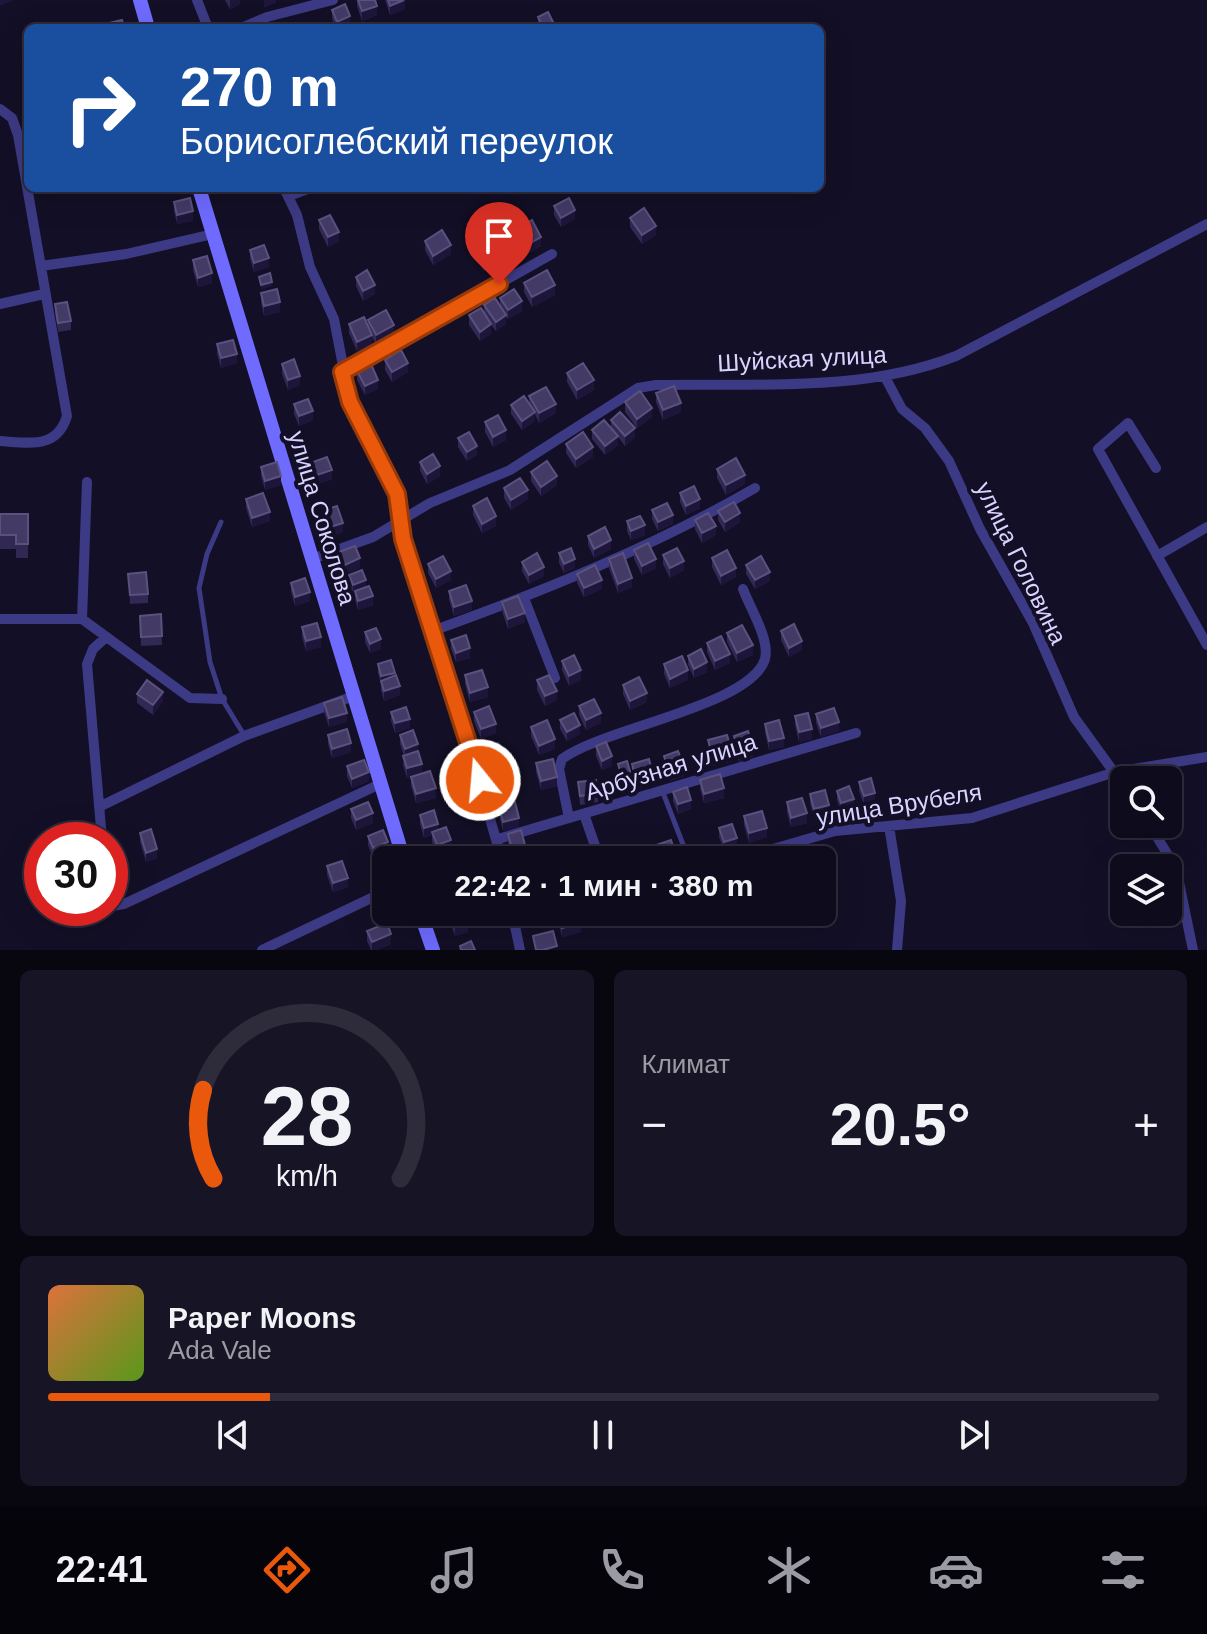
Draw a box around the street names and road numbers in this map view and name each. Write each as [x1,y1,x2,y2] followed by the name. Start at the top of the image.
[717,341,888,376] street label: Шуйская улица
[283,428,362,609] street label: улица Соколова
[970,477,1073,649] street label: улица Головина
[582,727,760,805] street label: Арбузная улица
[814,778,984,831] street label: улица Врубеля

